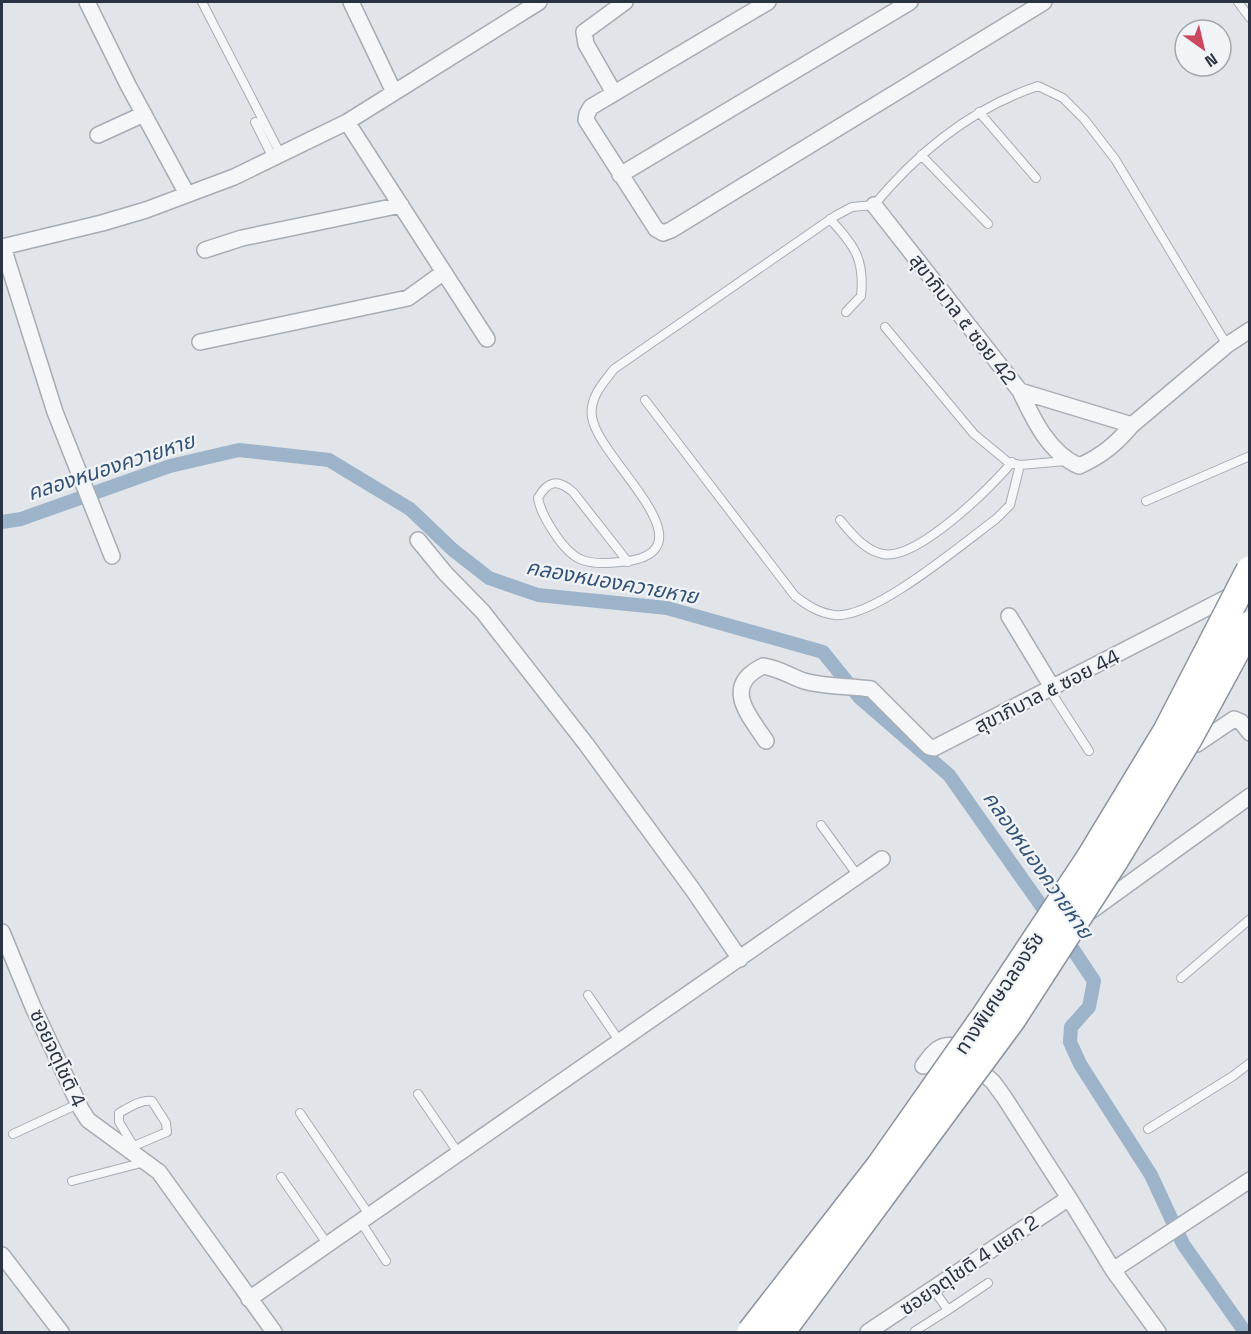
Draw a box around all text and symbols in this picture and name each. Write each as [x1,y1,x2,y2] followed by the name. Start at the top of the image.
[1173,18,1233,78] north arrow
[1201,48,1221,72] text: N
[904,248,1022,390] street label: สุขาภิบาล ๕ ซอย 42
[24,426,199,506] water label: คลองหนองควายหาย
[524,553,702,610] water label: คลองหนองควายหาย
[970,643,1124,739] street label: สุขาภิบาล ๕ ซอย 44
[977,786,1100,945] water label: คลองหนองควายหาย
[948,927,1050,1059] street label: ทางพิเศษฉลองรัช
[24,1005,92,1111] street label: ซอยจตุโชติ 4
[895,1209,1043,1321] street label: ซอยจตุโชติ 4 แยก 2

